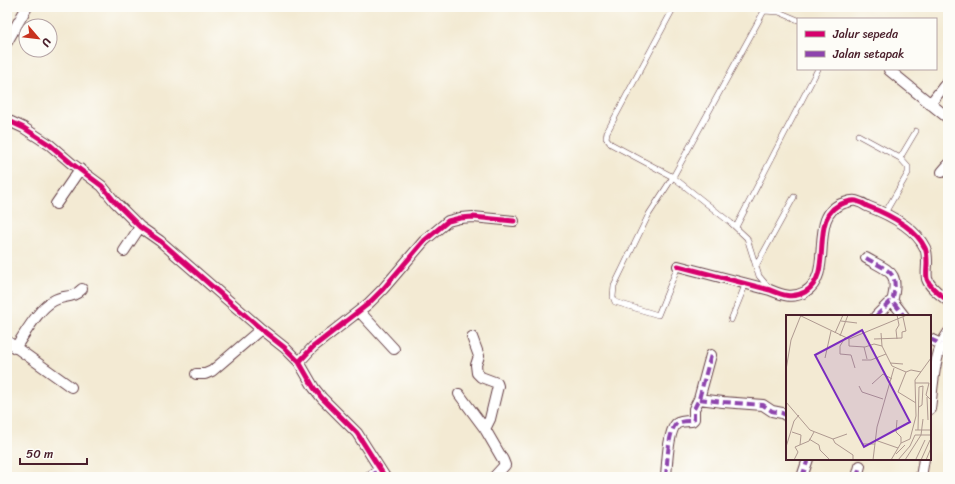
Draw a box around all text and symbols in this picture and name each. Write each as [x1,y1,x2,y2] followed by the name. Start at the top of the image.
[18,18,58,58] north arrow
[797,18,937,70] legend
[832,23,899,45] text: Jalur sepeda
[36,35,56,51] text: U
[832,43,904,65] text: Jalan setapak
[786,315,931,460] inset map
[20,440,87,466] scale bar
[26,443,53,465] text: 50 m

